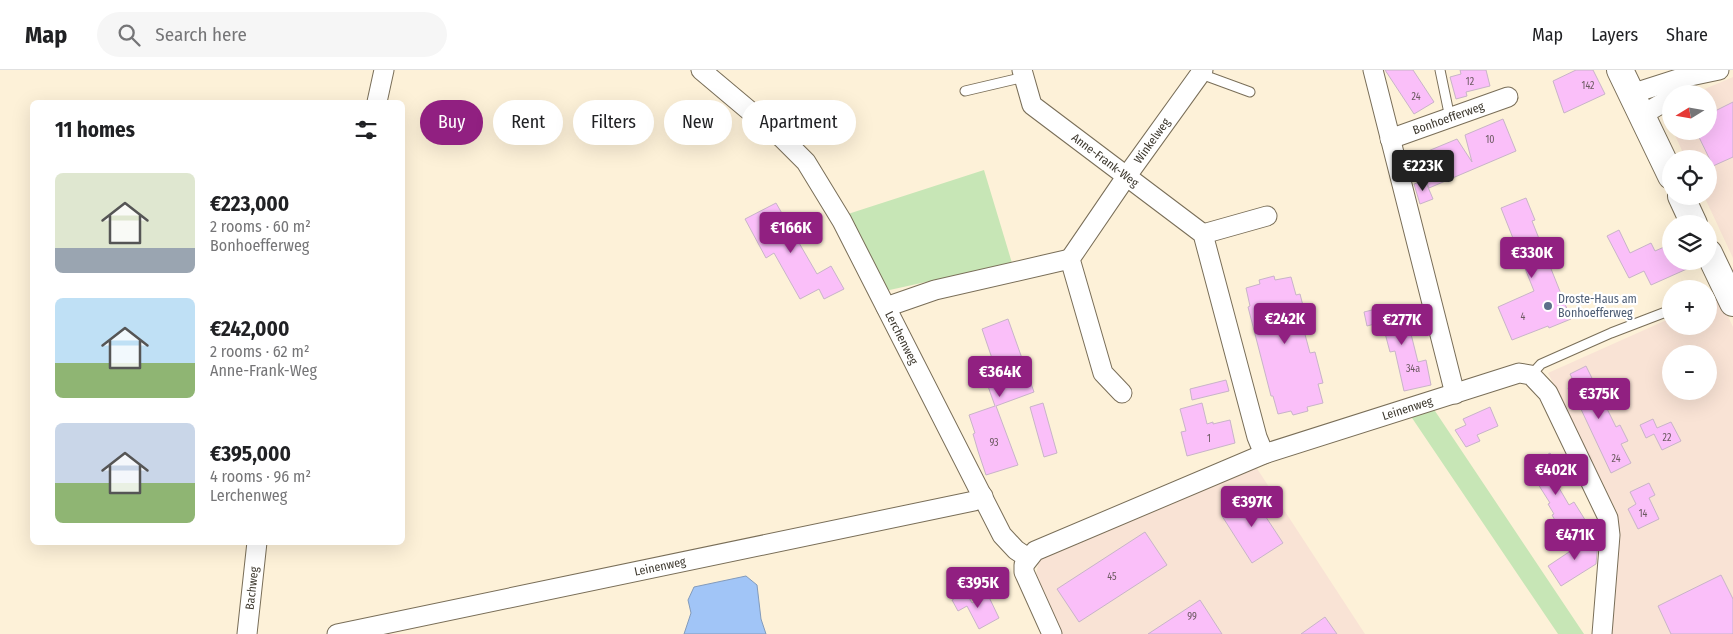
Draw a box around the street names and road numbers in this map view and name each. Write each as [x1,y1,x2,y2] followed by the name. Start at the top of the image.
[1411,99,1486,137] street label: Bonhoefferweg
[1131,115,1173,166] street label: Winkelweg
[1069,130,1142,190] street label: Anne-Frank-Weg
[882,309,921,367] street label: Lerchenweg
[1380,394,1435,423] street label: Leinenweg
[633,554,687,579] street label: Leinenweg
[243,566,261,611] street label: Bachweg

